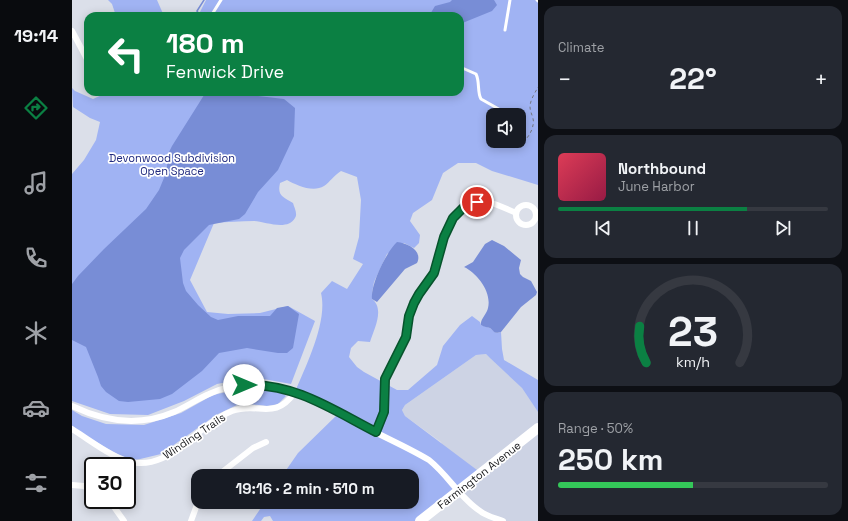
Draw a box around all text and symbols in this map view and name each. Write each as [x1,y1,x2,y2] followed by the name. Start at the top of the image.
[14,24,58,47] text: 19:14
[166,25,245,61] text: 180 m
[100,28,152,80] icon: left
[558,39,604,56] text: Climate
[669,59,717,98] text: 22°
[166,60,284,83] text: Fenwick Drive
[558,65,572,93] text: −
[814,65,828,93] text: +
[22,94,50,122] icon: directions
[486,108,526,148] map controls
[486,108,526,148] button: sound
[109,151,235,178] park label: Devonwood Subdivision Open Space
[618,159,706,178] text: Northbound
[22,169,50,197] icon: music
[618,178,695,195] text: June Harbor
[460,185,494,219] pin
[466,191,488,213] icon: arrive
[592,217,614,239] icon: previous
[682,217,704,239] icon: pause
[772,217,794,239] icon: next
[22,244,50,272] icon: phone
[668,305,718,358] text: 23
[22,319,50,347] icon: climate
[676,352,710,370] text: km/h
[223,364,265,406] position arrow
[22,394,50,422] icon: car
[160,410,228,462] street label: Winding Trails
[558,420,633,437] text: Range · 50%
[434,438,524,512] street label: Farmington Avenue
[558,440,663,479] text: 250 km
[84,457,136,509] speed limit sign: 30
[22,469,50,497] icon: filters
[236,479,374,498] text: 19:16 · 2 min · 510 m

